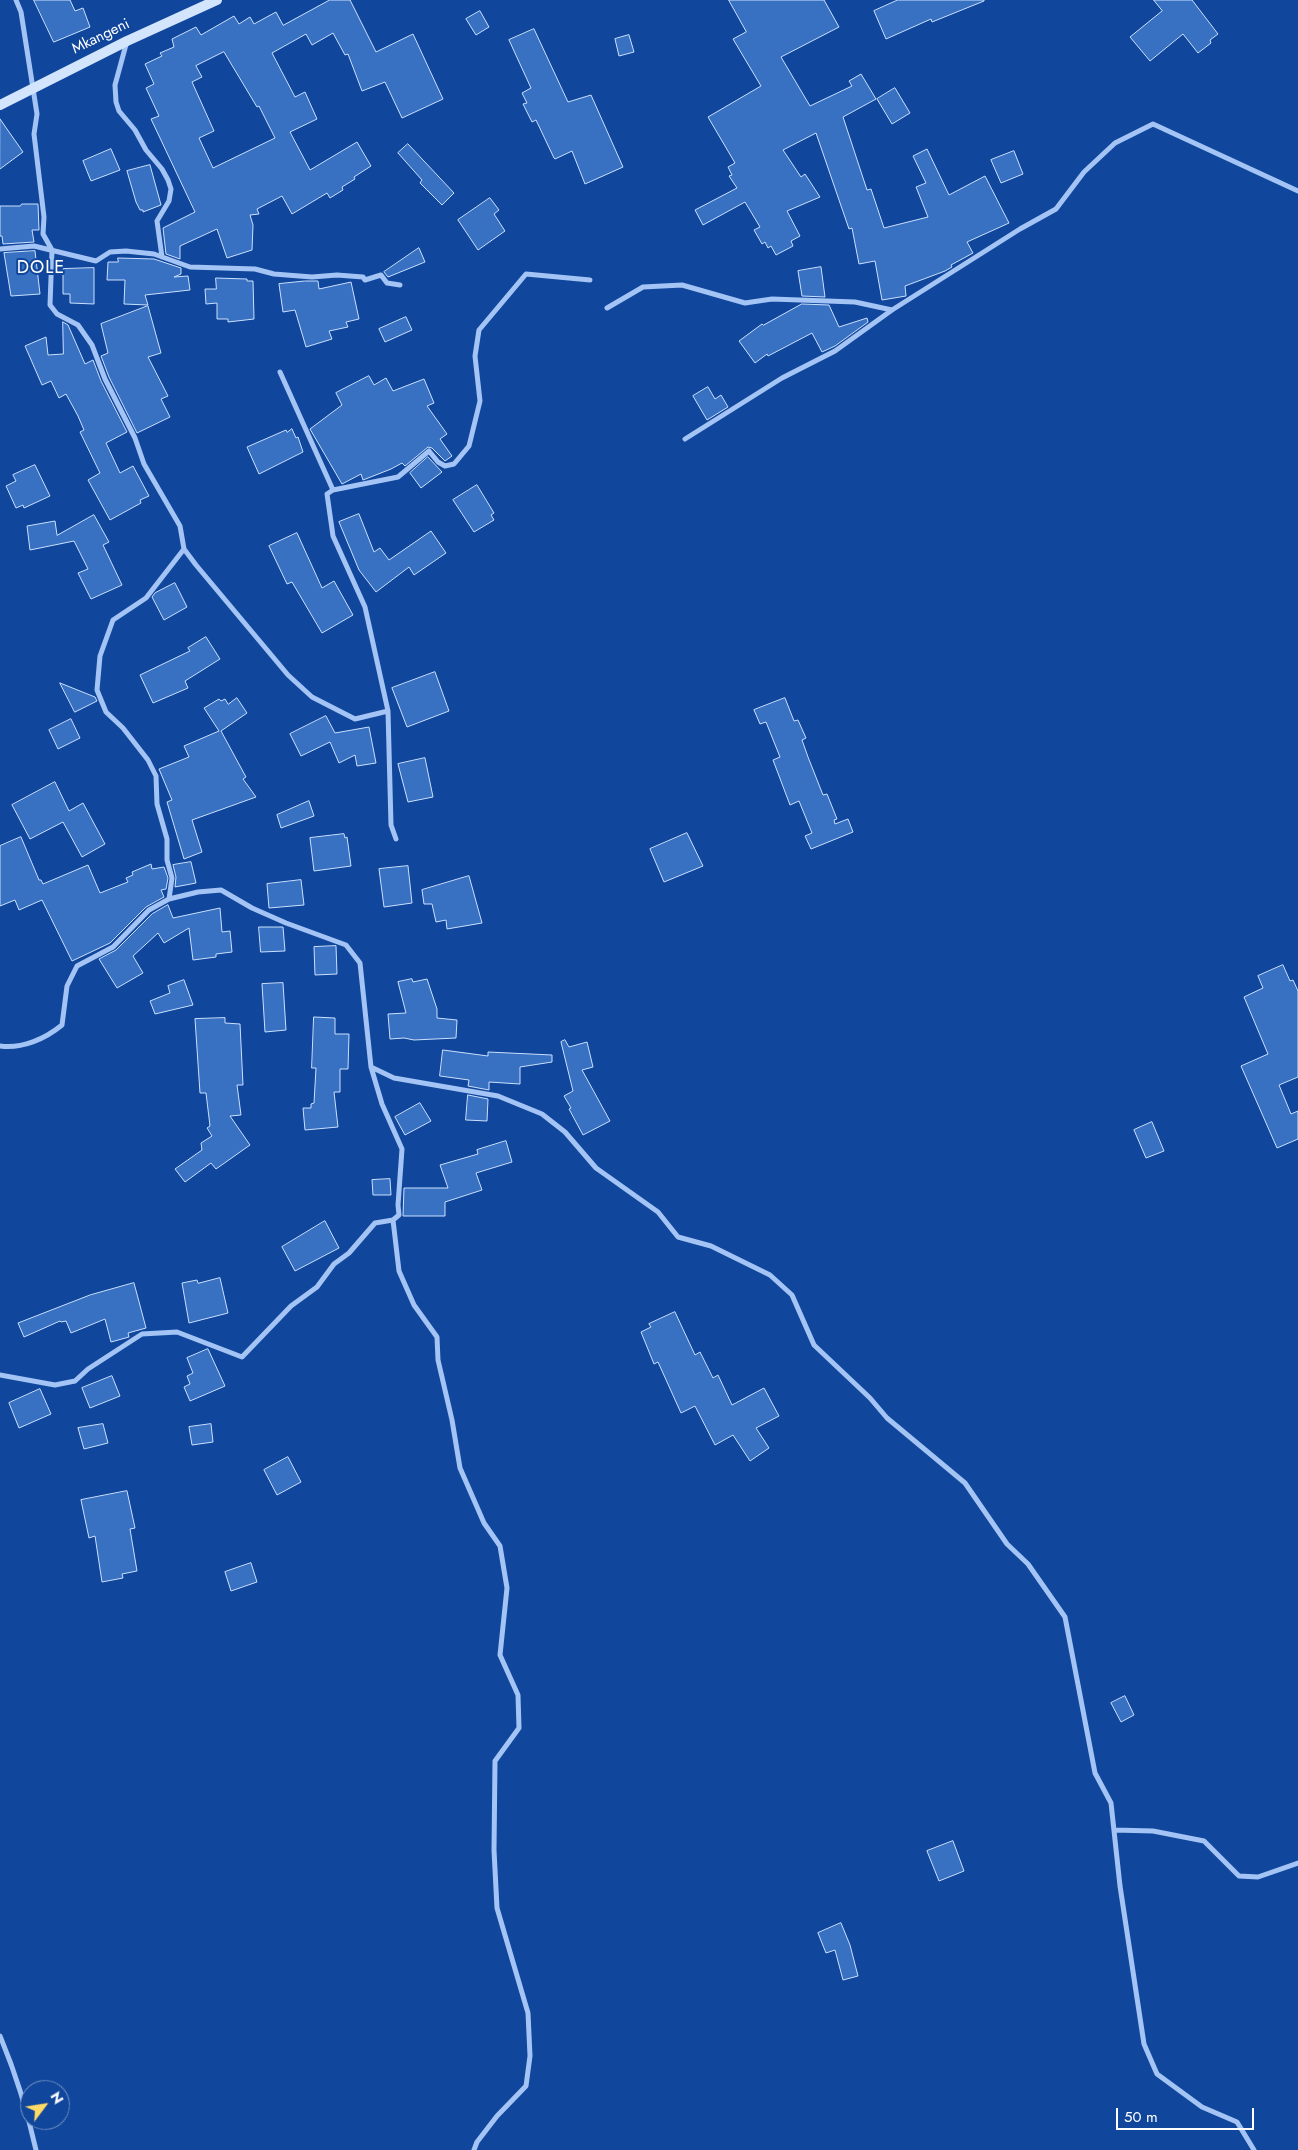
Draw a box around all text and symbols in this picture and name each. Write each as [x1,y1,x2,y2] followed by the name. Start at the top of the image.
[69,15,133,59] street label: Mkangeni
[16,258,66,280] district label: DOLE
[20,2080,70,2130] north arrow
[46,2088,68,2108] text: N
[1118,2098,1256,2130] scale bar
[1124,2106,1158,2128] text: 50 m

